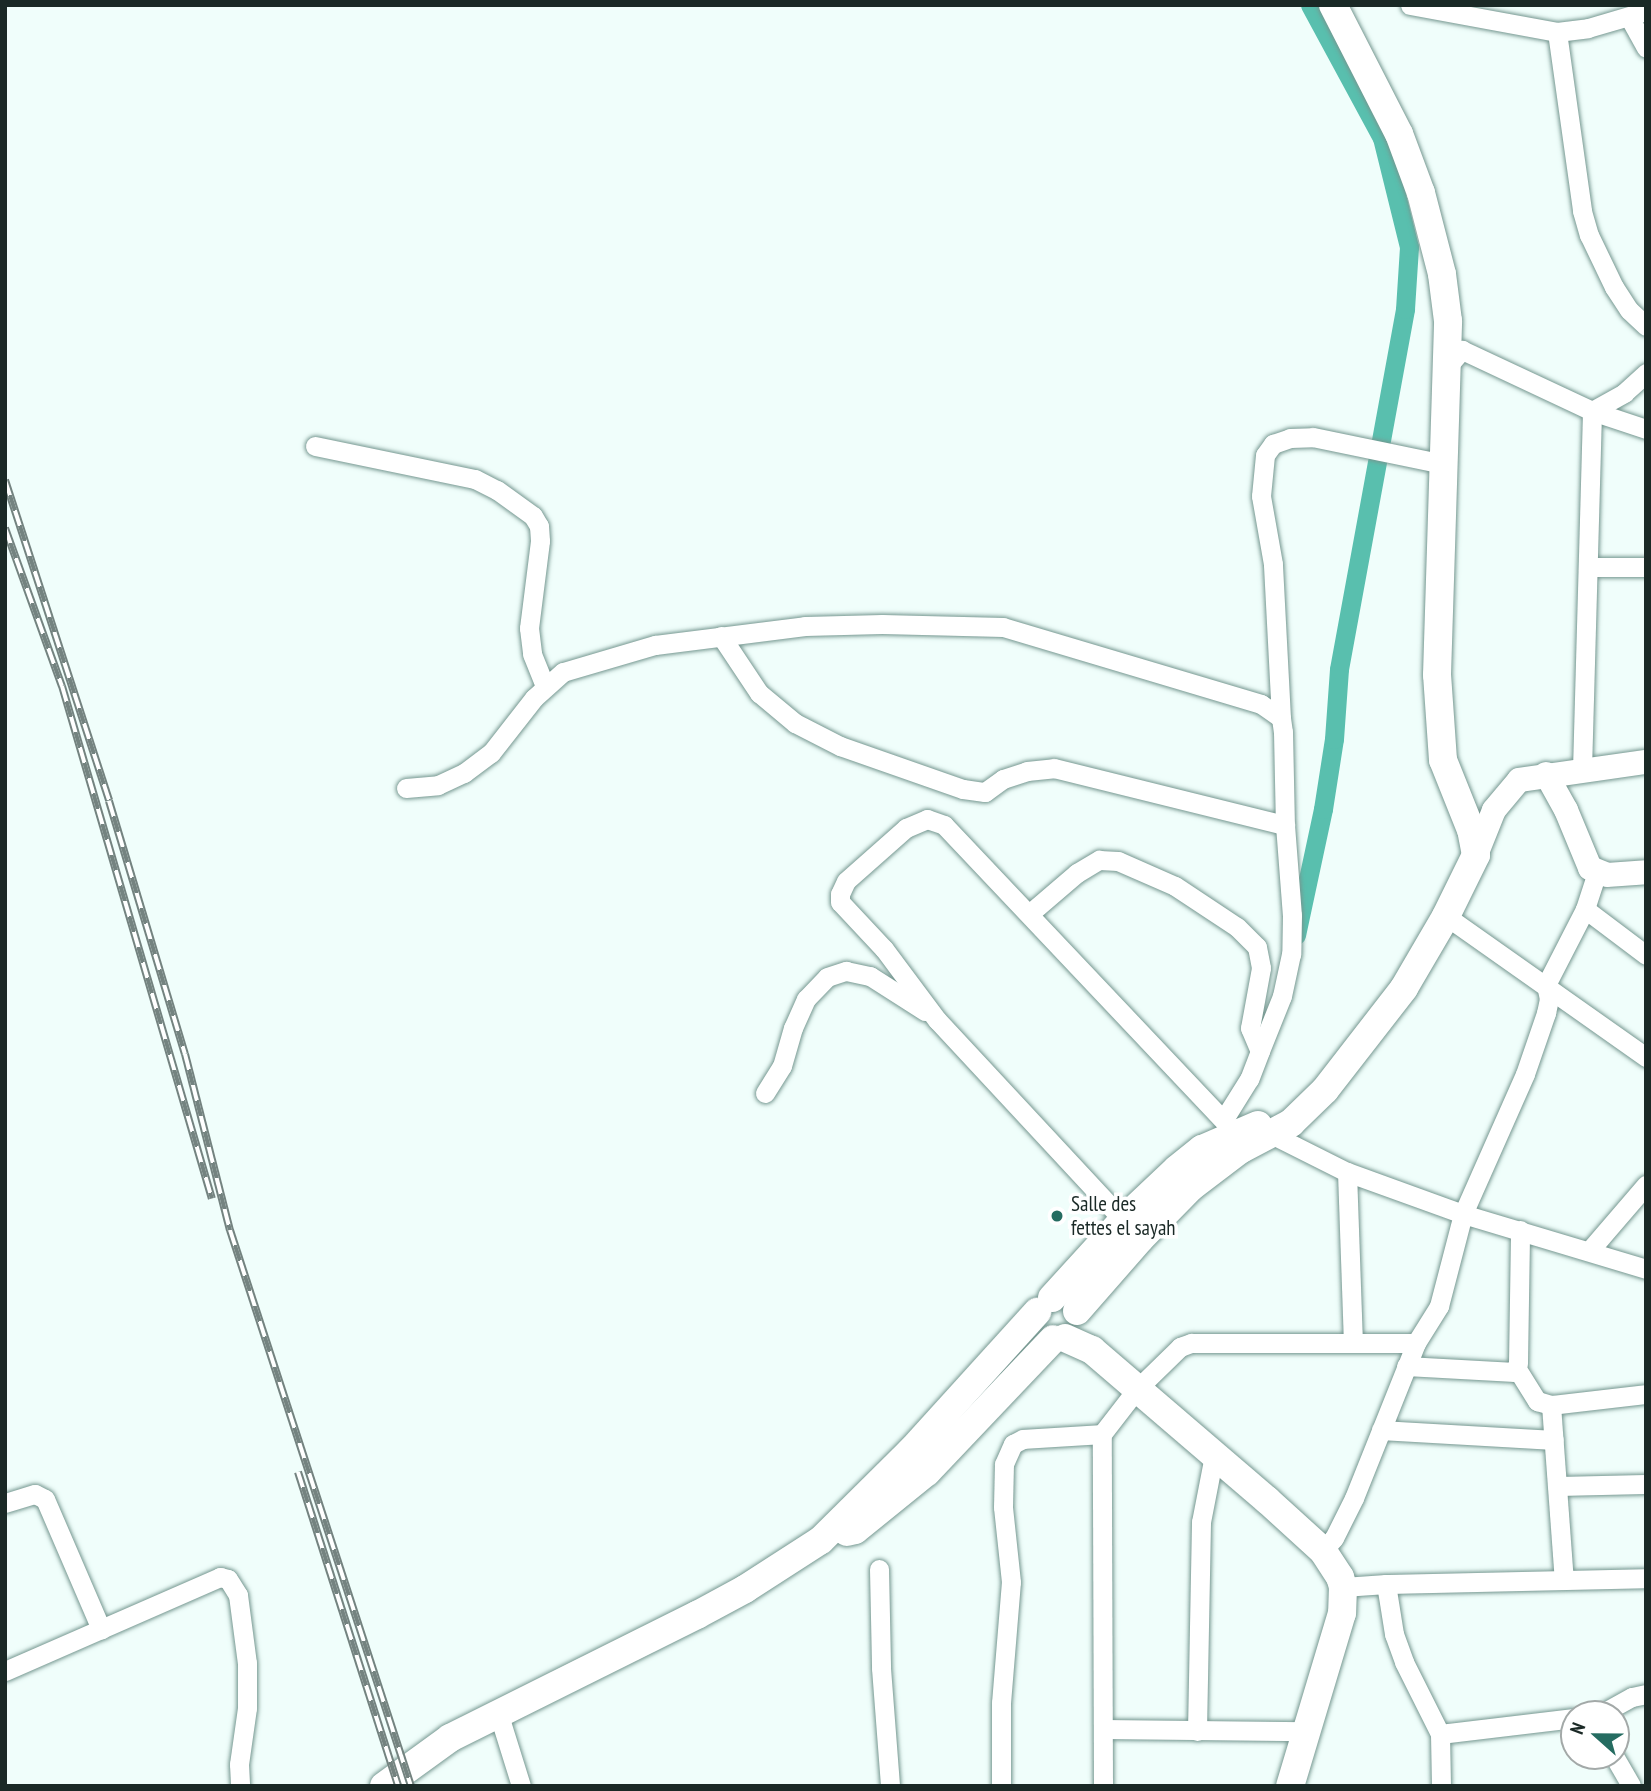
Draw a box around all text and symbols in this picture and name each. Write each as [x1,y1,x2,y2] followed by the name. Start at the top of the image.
[1071,1191,1176,1241] place label: Salle des fettes el sayah
[1049,1208,1065,1224] marker: Salle des fettes el sayah
[1560,1700,1630,1770] north arrow
[1564,1719,1590,1737] text: N

